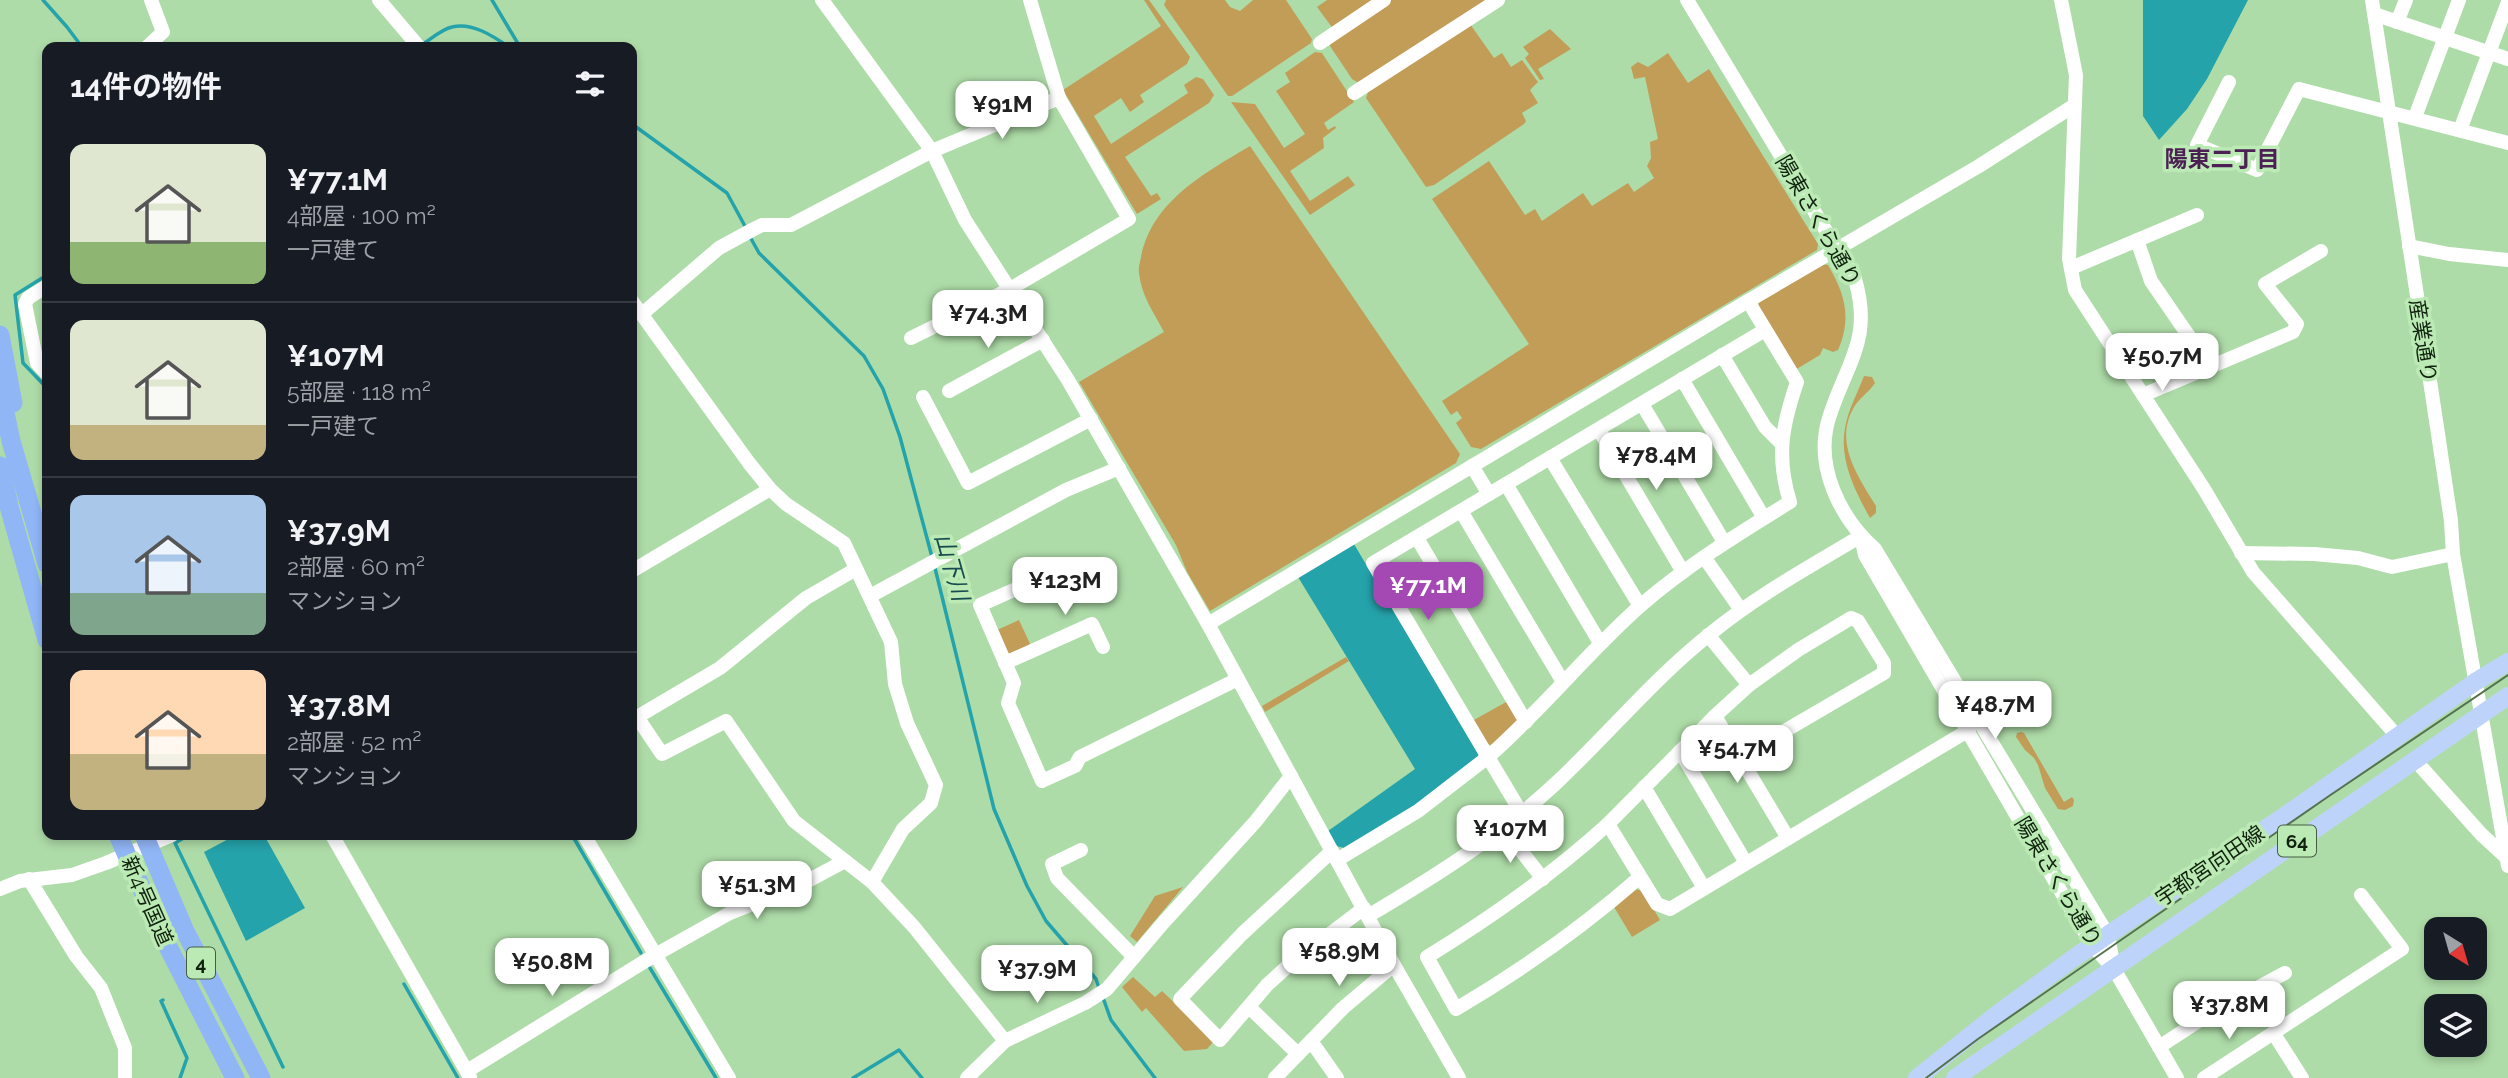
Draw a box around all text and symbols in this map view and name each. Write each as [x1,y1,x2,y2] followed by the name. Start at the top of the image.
[571,65,609,103] icon: filters
[70,69,222,104] text: 14件の物件
[961,82,1043,141] pin: ¥91M
[971,90,1033,117] text: ¥91M
[2165,145,2280,172] district label: 陽東二丁目
[1771,151,1866,291] street label: 陽東さくら通り
[287,162,388,197] text: ¥77.1M
[126,172,210,256] icon: home
[287,202,436,229] text: 4部屋 · 100 m²
[287,236,379,263] text: 一戸建て
[931,290,1045,350] pin: ¥74.3M
[2405,297,2442,384] street label: 産業通り
[948,299,1028,326] text: ¥74.3M
[2105,334,2219,393] pin: ¥50.7M
[287,338,384,373] text: ¥107M
[2122,342,2202,369] text: ¥50.7M
[126,348,210,432] icon: home
[287,378,431,405] text: 5部屋 · 118 m²
[287,412,379,439] text: 一戸建て
[1599,433,1713,492] pin: ¥78.4M
[1615,441,1697,468] text: ¥78.4M
[287,513,391,548] text: ¥37.9M
[126,523,210,607] icon: home
[930,530,976,607] water label: 山下川
[287,553,425,580] text: 2部屋 · 60 m²
[1016,558,1114,617] pin: ¥123M
[1371,562,1485,622] pin: ¥77.1M
[1028,566,1102,593] text: ¥123M
[1389,571,1467,598] text: ¥77.1M
[287,587,402,614] text: マンション
[1938,682,2052,741] pin: ¥48.7M
[287,688,391,723] text: ¥37.8M
[1955,690,2035,717] text: ¥48.7M
[126,698,210,782] icon: home
[1680,726,1794,785] pin: ¥54.7M
[287,728,422,755] text: 2部屋 · 52 m²
[1697,734,1777,761] text: ¥54.7M
[287,762,402,789] text: マンション
[1461,806,1559,865] pin: ¥107M
[2010,812,2107,951] street label: 陽東さくら通り
[1473,814,1547,841] text: ¥107M
[2151,820,2269,911] street label: 宇都宮向田線
[2278,826,2316,856] road number: 64
[117,852,178,949] street label: 新4号国道
[700,862,814,921] pin: ¥51.3M
[718,870,796,897] text: ¥51.3M
[2424,917,2487,980] north arrow
[2424,917,2487,1057] map controls
[1282,928,1396,988] pin: ¥58.9M
[1298,937,1380,964] text: ¥58.9M
[495,939,609,998] pin: ¥50.8M
[980,946,1094,1005] pin: ¥37.9M
[511,947,593,974] text: ¥50.8M
[187,948,215,979] road number: 4
[997,954,1077,981] text: ¥37.9M
[2172,982,2286,1041] pin: ¥37.8M
[2189,990,2269,1017] text: ¥37.8M
[2424,994,2487,1057] button: layers

